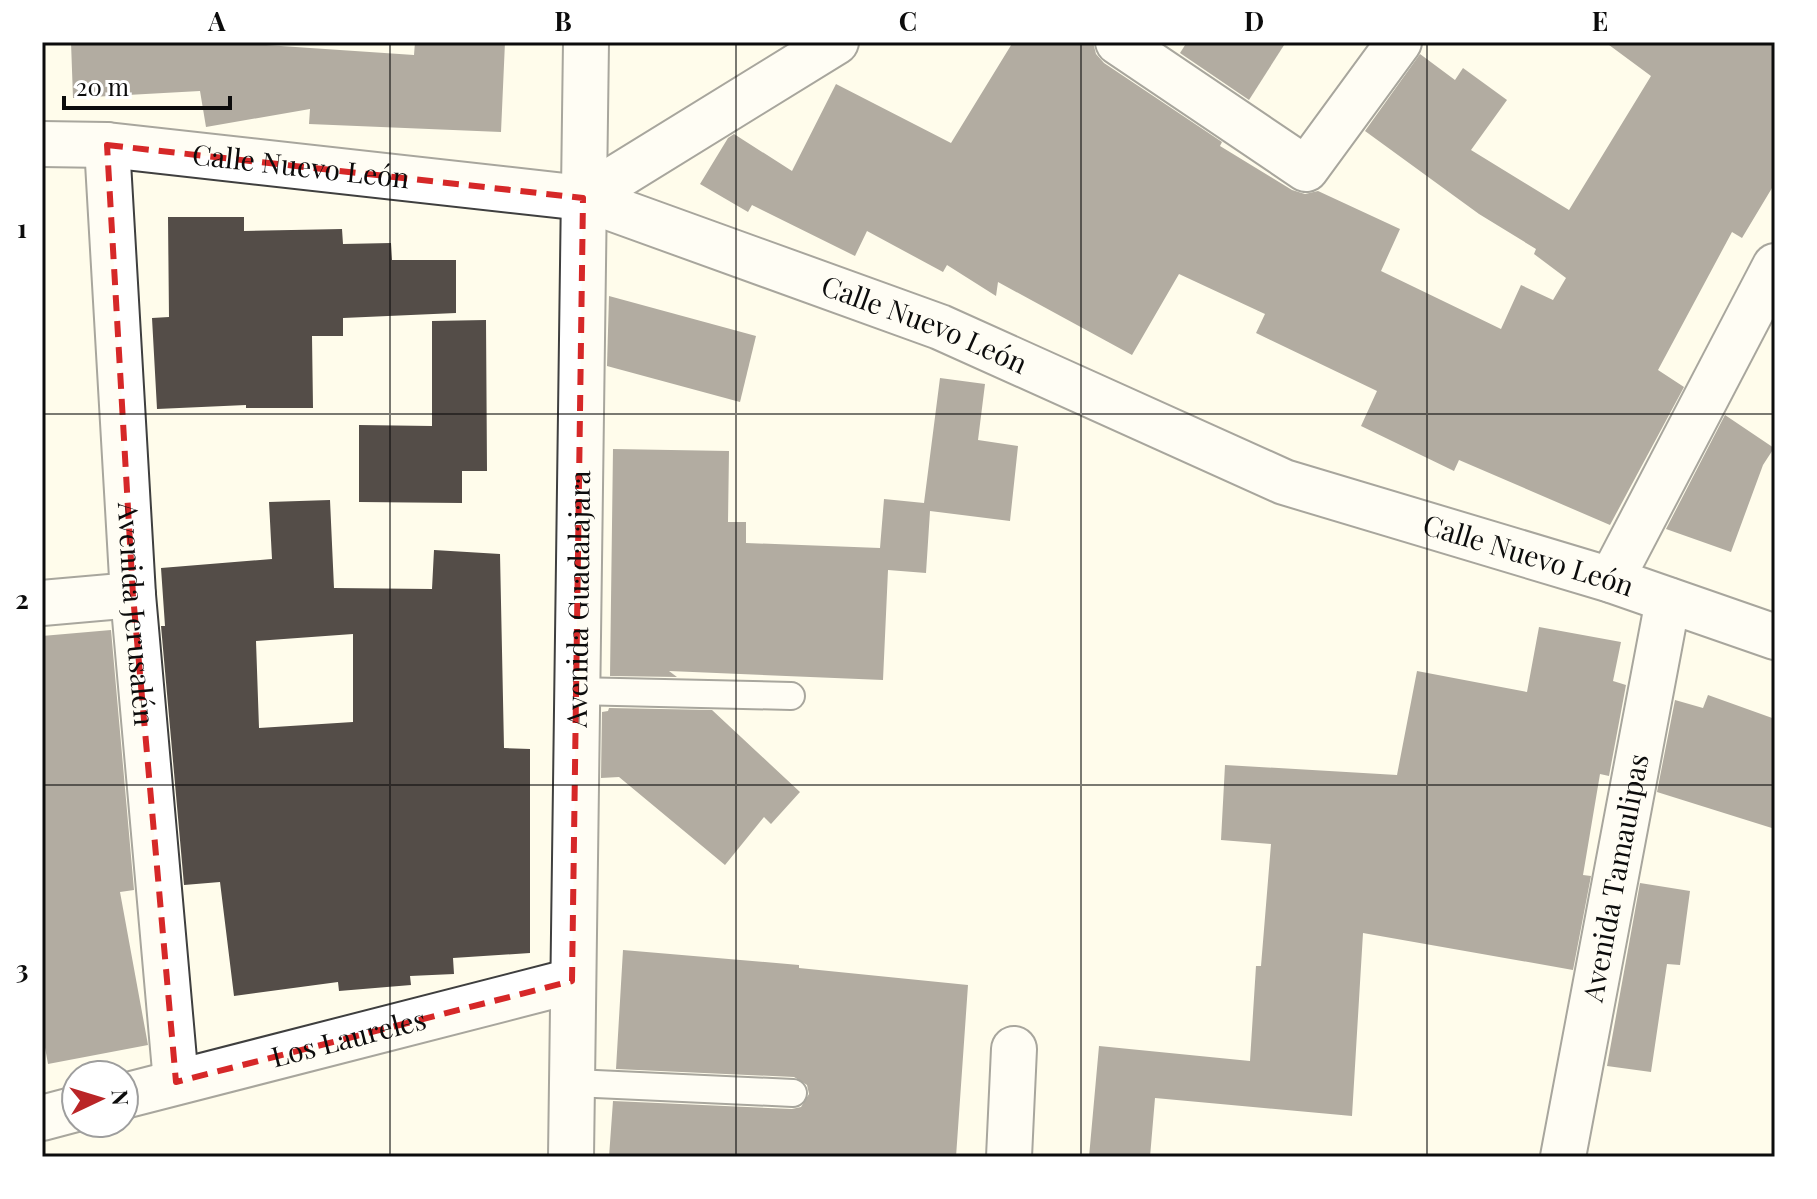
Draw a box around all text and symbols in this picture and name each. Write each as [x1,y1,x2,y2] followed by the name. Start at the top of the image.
[207,3,226,38] text: A
[554,3,572,38] text: B
[899,3,917,38] text: C
[1244,3,1264,38] text: D
[1592,3,1608,38] text: E
[64,60,230,110] scale bar
[76,70,129,102] text: 20 m
[190,135,412,196] street label: Calle Nuevo León
[17,210,27,245] text: 1
[817,266,1034,381] street label: Calle Nuevo León
[557,470,597,729] street label: Avenida Guadalajara
[111,500,164,727] street label: Avenida Jerusalén
[1419,505,1640,604] street label: Calle Nuevo León
[15,581,29,616] text: 2
[1572,751,1656,1006] street label: Avenida Tamaulipas
[16,951,28,986] text: 3
[267,999,430,1074] street label: Los Laureles
[60,1059,140,1139] north arrow
[105,1089,136,1107] text: N

